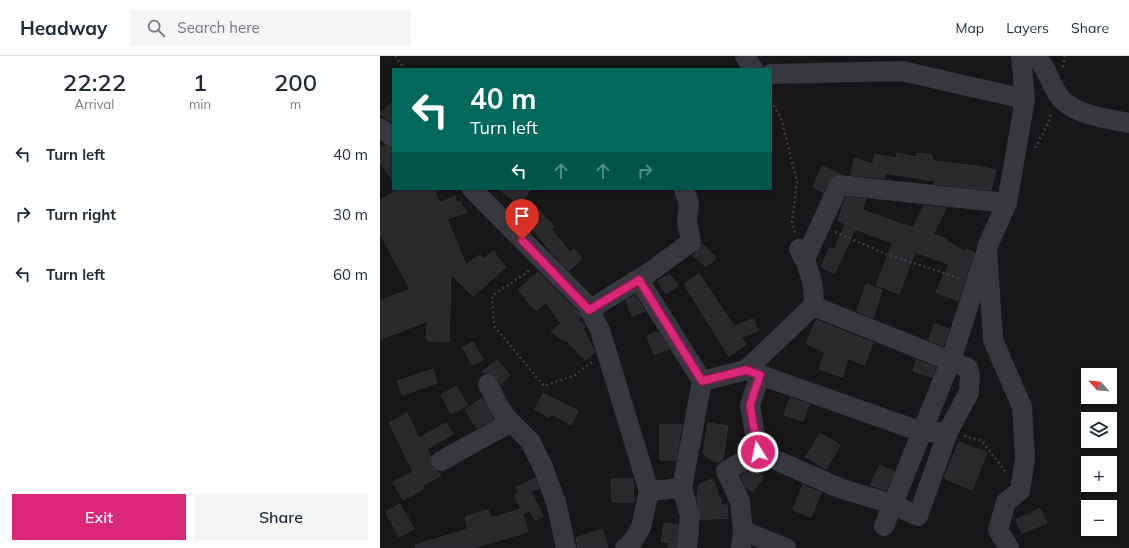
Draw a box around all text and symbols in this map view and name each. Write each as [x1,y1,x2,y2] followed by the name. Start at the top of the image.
[131,10,411,46] search box
[20,16,107,40] text: Headway
[145,17,167,39] icon: search
[177,18,260,37] text: Search here
[955,19,984,37] text: Map
[1006,19,1049,37] text: Layers
[1071,19,1109,37] text: Share
[63,67,126,97] text: 22:22
[193,67,207,97] text: 1
[274,67,317,97] text: 200
[470,81,536,116] text: 40 m
[404,84,456,136] icon: left
[75,96,114,112] text: Arrival
[189,96,211,112] text: min
[290,96,301,112] text: m
[470,116,538,139] text: Turn left
[12,143,34,165] icon: left
[46,145,105,164] text: Turn left
[333,145,368,164] text: 40 m
[508,160,530,182] icon: left
[550,160,572,182] icon: ahead
[592,160,614,182] icon: ahead
[634,160,656,182] icon: right
[505,199,539,240] pin
[12,203,34,225] icon: right
[46,205,116,224] text: Turn right
[333,205,368,224] text: 30 m
[511,205,533,227] icon: arrive
[12,263,34,285] icon: left
[46,265,105,284] text: Turn left
[333,265,368,284] text: 60 m
[1081,368,1117,404] north arrow
[1081,368,1117,536] map controls
[1081,412,1117,448] button: layers
[737,431,779,473] position arrow
[1081,456,1117,492] button: +
[12,494,186,540] button: Exit
[194,494,368,540] button: Share
[1081,500,1117,536] button: −

